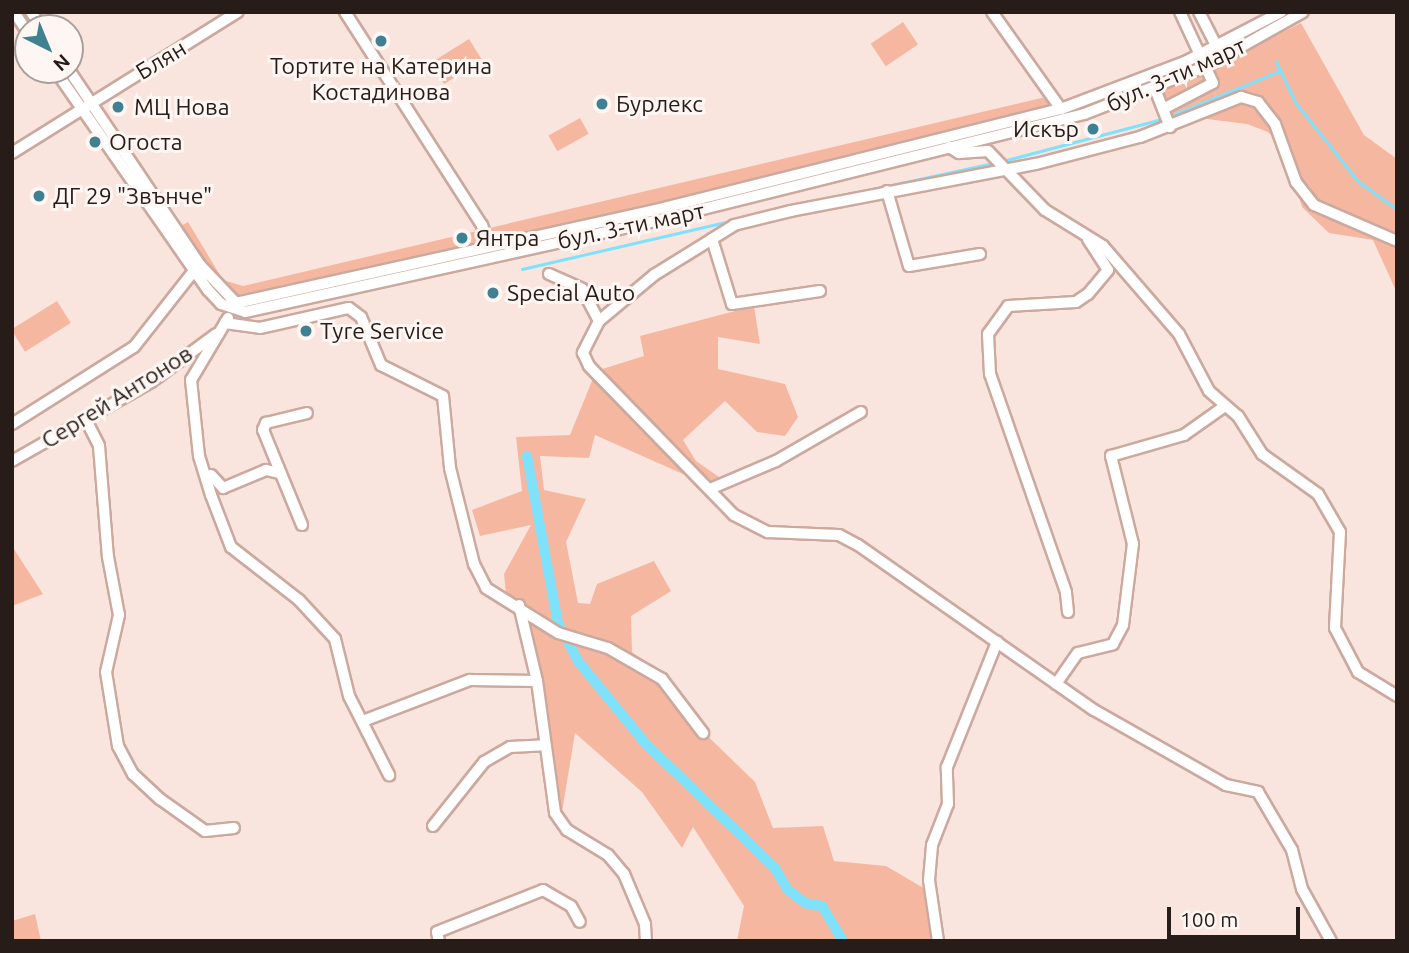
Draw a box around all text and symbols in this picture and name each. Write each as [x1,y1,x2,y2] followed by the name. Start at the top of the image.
[14,14,84,84] north arrow
[1102,32,1250,118] street label: бул. 3-ти март
[373,33,389,49] marker: Тортите на Катерина Костадинова
[131,34,191,86] street label: Блян
[49,50,75,76] text: N
[270,52,492,106] place label: Тортите на Катерина Костадинова
[616,90,703,118] place label: Бурлекс
[134,93,229,121] place label: МЦ Нова
[594,96,610,112] marker: Бурлекс
[108,97,128,117] marker: МЦ Нова
[1013,115,1079,143] place label: Искър
[1085,121,1101,137] marker: Искър
[109,128,183,156] place label: Огоста
[87,134,103,150] marker: Огоста
[53,182,212,210] place label: ДГ 29 "Звънче"
[31,188,47,204] marker: ДГ 29 "Звънче"
[555,197,707,255] street label: бул. 3-ти март
[476,224,539,252] place label: Янтра
[454,230,470,246] marker: Янтра
[507,279,635,307] place label: Special Auto
[485,285,501,301] marker: Special Auto
[320,317,444,345] place label: Tyre Service
[298,323,314,339] marker: Tyre Service
[36,340,198,454] street label: Сергей Антонов
[1171,894,1304,938] scale bar
[1180,907,1238,931] text: 100 m

